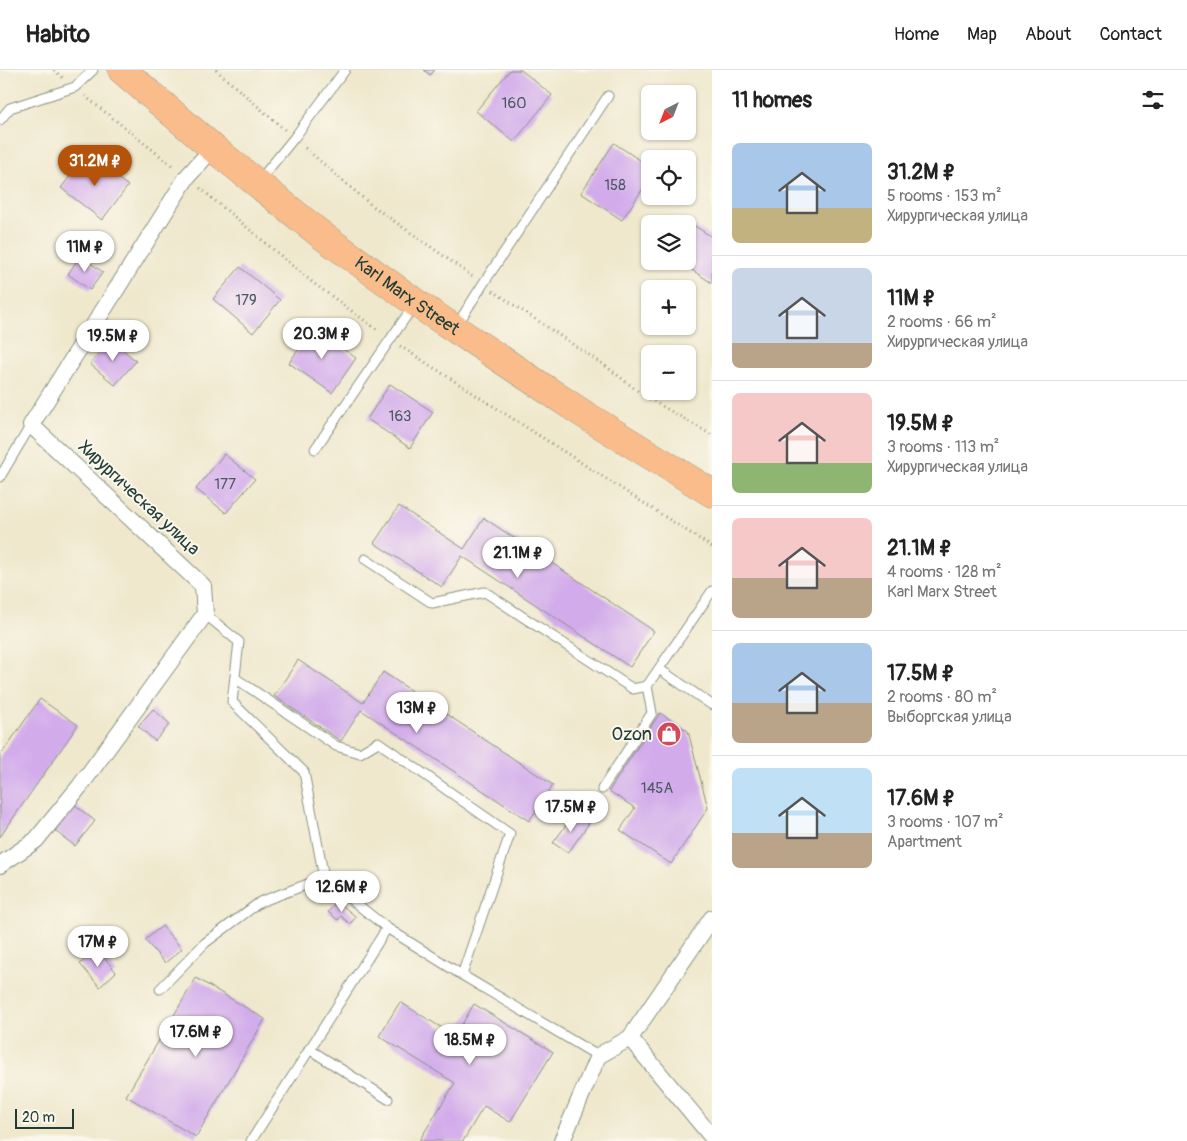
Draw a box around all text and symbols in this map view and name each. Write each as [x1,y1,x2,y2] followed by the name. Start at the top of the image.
[25,20,90,49] text: Habito
[894,23,939,46] text: Home
[967,23,997,46] text: Map
[1025,23,1071,46] text: About
[1099,23,1162,46] text: Contact
[641,85,696,140] north arrow
[641,85,696,400] map controls
[1139,86,1167,114] icon: filters
[732,87,812,114] text: 11 homes
[502,94,526,113] house number: 160
[49,144,141,187] pin: 31.2M ₽
[641,150,696,205] button: locate
[69,151,121,171] text: 31.2M ₽
[887,159,956,186] text: 31.2M ₽
[772,163,832,223] icon: home
[604,176,626,195] house number: 158
[887,186,1002,206] text: 5 rooms · 153 m²
[887,206,1028,226] text: Хирургическая улица
[641,215,696,270] button: layers
[50,230,120,273] pin: 11M ₽
[66,237,104,257] text: 11M ₽
[350,251,465,341] street label: Karl Marx Street
[641,280,696,335] button: +
[887,285,936,312] text: 11M ₽
[772,288,832,348] icon: home
[235,291,257,310] house number: 179
[887,312,997,332] text: 2 rooms · 66 m²
[276,318,368,360] pin: 20.3M ₽
[67,320,159,362] pin: 19.5M ₽
[294,324,350,344] text: 20.3M ₽
[87,326,139,346] text: 19.5M ₽
[887,332,1028,352] text: Хирургическая улица
[641,345,696,400] button: −
[389,407,411,426] house number: 163
[887,410,954,437] text: 19.5M ₽
[772,413,832,473] icon: home
[73,436,205,560] street label: Хирургическая улица
[887,437,999,457] text: 3 rooms · 113 m²
[887,457,1028,477] text: Хирургическая улица
[214,475,236,494] house number: 177
[887,535,952,562] text: 21.1M ₽
[472,536,564,579] pin: 21.1M ₽
[772,538,832,598] icon: home
[493,543,543,563] text: 21.1M ₽
[887,562,1002,582] text: 4 rooms · 128 m²
[887,582,997,602] text: Karl Marx Street
[887,660,955,687] text: 17.5M ₽
[772,663,832,723] icon: home
[887,687,997,707] text: 2 rooms · 80 m²
[382,692,452,734] pin: 13M ₽
[397,698,437,718] text: 13M ₽
[887,707,1012,727] text: Выборгская улица
[656,721,682,747] shop icon: Ozon
[612,723,652,746] place label: Ozon
[641,779,673,798] house number: 145А
[887,785,955,812] text: 17.6M ₽
[772,788,832,848] icon: home
[525,790,617,833] pin: 17.5M ₽
[545,797,597,817] text: 17.5M ₽
[887,812,1004,832] text: 3 rooms · 107 m²
[887,832,962,852] text: Apartment
[296,870,388,913] pin: 12.6M ₽
[316,877,368,897] text: 12.6M ₽
[63,926,133,968] pin: 17M ₽
[78,932,118,952] text: 17M ₽
[150,1016,242,1058] pin: 17.6M ₽
[170,1022,222,1042] text: 17.6M ₽
[424,1024,516,1066] pin: 18.5M ₽
[444,1030,496,1050] text: 18.5M ₽
[15,1106,74,1129] scale bar
[22,1109,55,1126] text: 20 m

